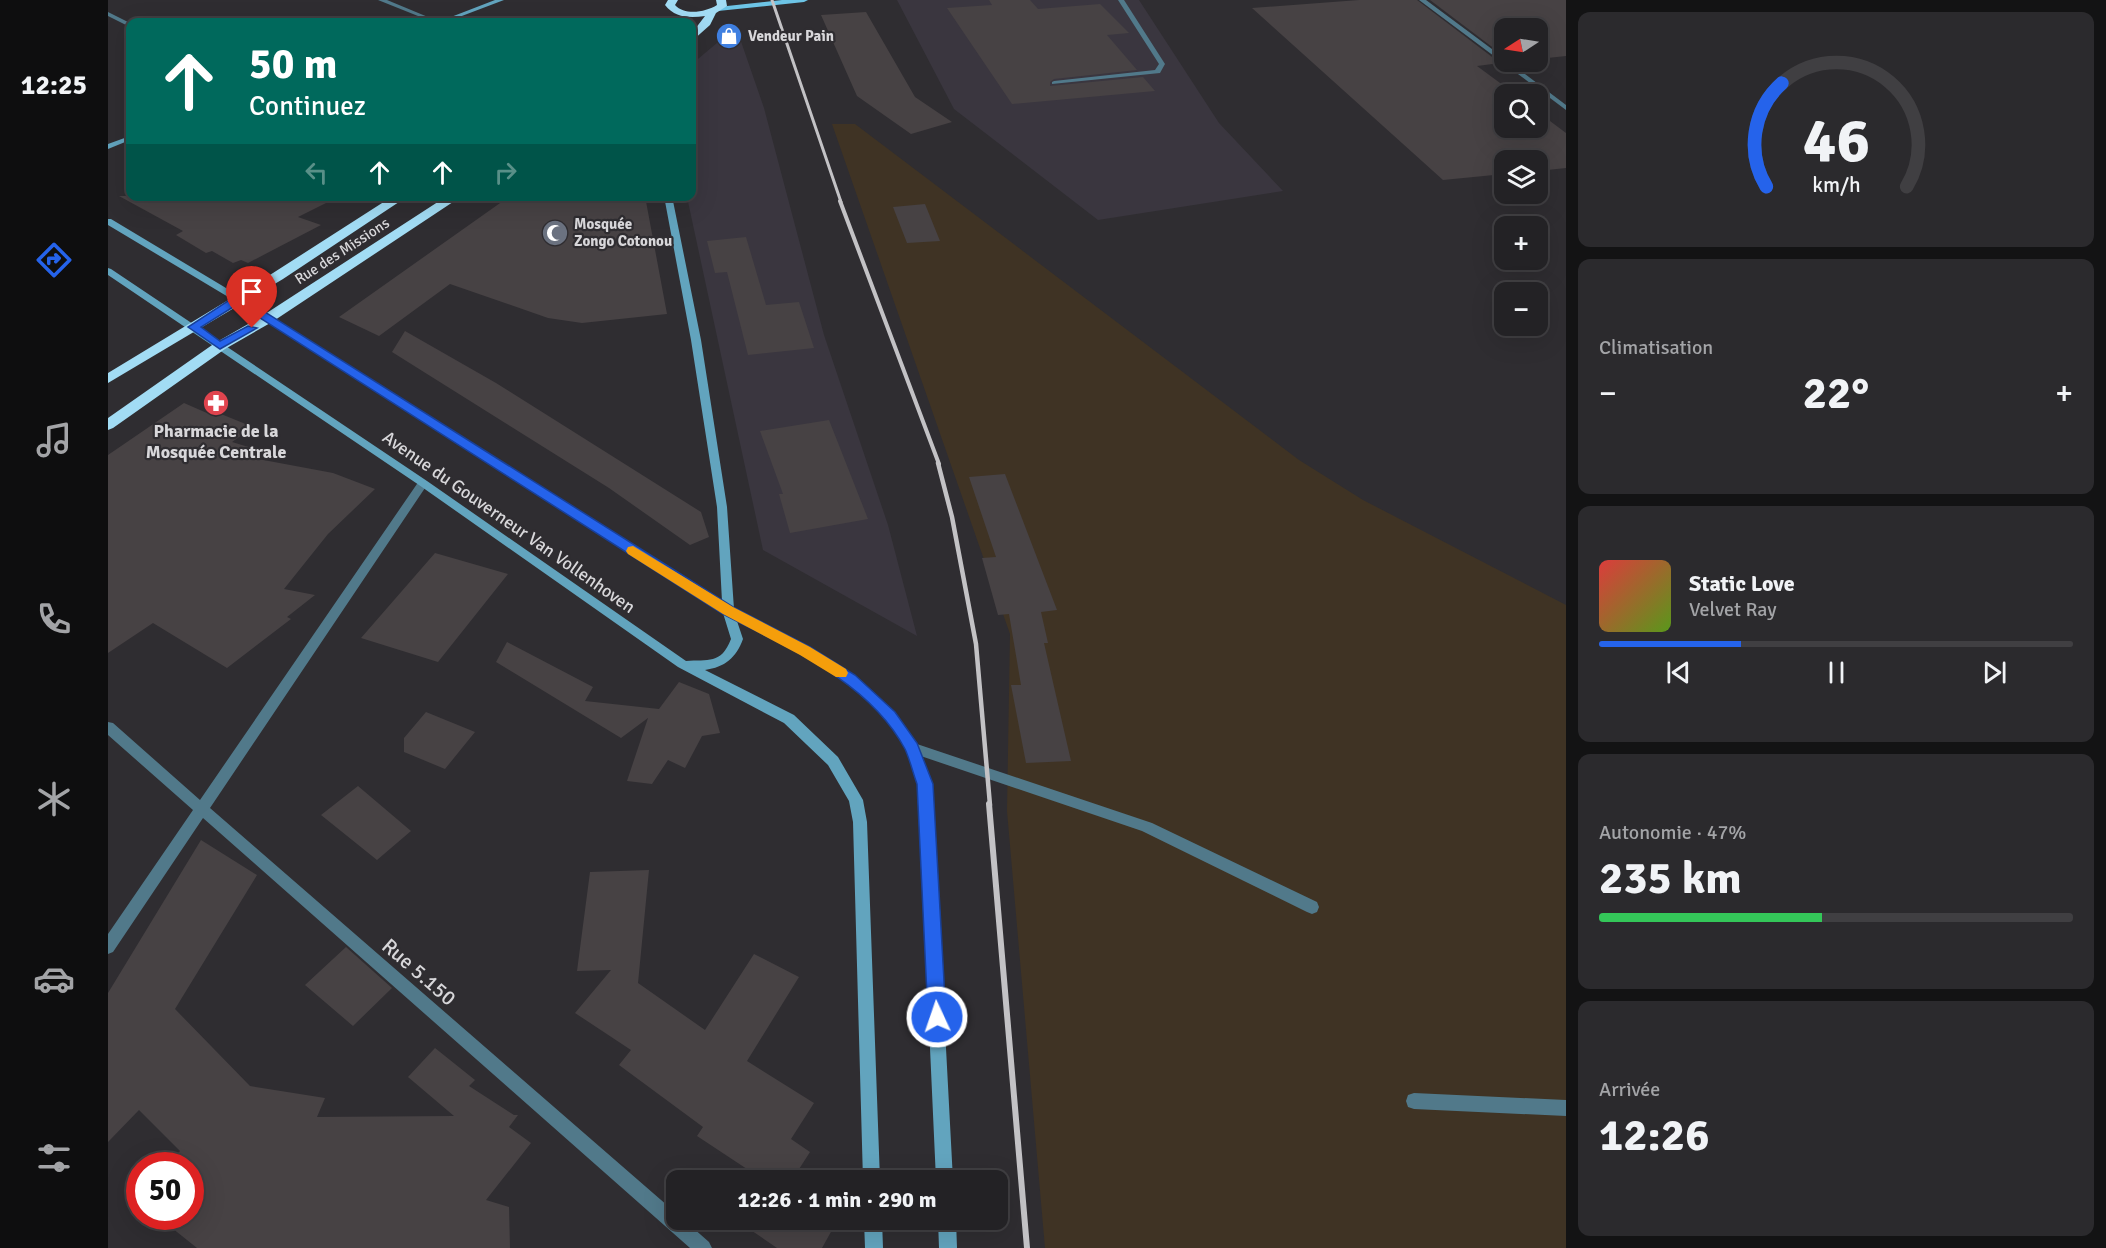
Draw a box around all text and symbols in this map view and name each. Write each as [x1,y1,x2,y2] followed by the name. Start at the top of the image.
[1494,18,1548,72] north arrow
[1494,18,1548,336] map controls
[714,21,744,51] shop icon: Vendeur Pain
[748,27,834,45] place label: Vendeur Pain
[249,39,338,90] text: 50 m
[150,42,228,120] icon: ahead
[21,69,87,102] text: 12:25
[1494,84,1548,138] button: search
[249,90,366,123] text: Continuez
[1802,102,1870,179] text: 46
[1494,150,1548,204] button: layers
[300,156,333,189] icon: left
[363,156,396,189] icon: ahead
[426,156,459,189] icon: ahead
[489,156,522,189] icon: right
[1812,172,1860,198] text: km/h
[291,214,393,288] street label: Rue des Missions
[574,215,672,250] place label: Mosquée Zongo Cotonou
[1494,216,1548,270] button: +
[540,218,570,248] mosque icon: Mosquée Zongo Cotonou
[33,239,75,281] icon: directions
[226,266,277,328] pin
[235,275,268,308] icon: arrive
[1494,282,1548,336] button: −
[1599,335,1713,360] text: Climatisation
[1803,366,1869,421] text: 22°
[1599,373,1617,414] text: −
[2055,373,2073,414] text: +
[201,388,231,418] pharmacy icon: Pharmacie de la Mosquée Centrale
[33,419,75,461] icon: music
[146,420,286,463] place label: Pharmacie de la Mosquée Centrale
[378,426,640,618] street label: Avenue du Gouverneur Van Vollenhoven
[1689,570,1795,597] text: Static Love
[1689,597,1777,622] text: Velvet Ray
[33,598,75,640] icon: phone
[1662,656,1695,689] icon: previous
[1820,656,1853,689] icon: pause
[1978,656,2011,689] icon: next
[33,778,75,820] icon: climate
[1599,820,1746,845] text: Autonomie · 47%
[1599,851,1742,906] text: 235 km
[377,933,461,1011] street label: Rue 5.150
[33,958,75,1000] icon: car
[905,985,969,1049] position arrow
[1599,1077,1660,1102] text: Arrivée
[1599,1108,1709,1163] text: 12:26
[33,1137,75,1179] icon: filters
[126,1152,204,1230] speed limit sign: 50
[737,1186,937,1213] text: 12:26 · 1 min · 290 m

